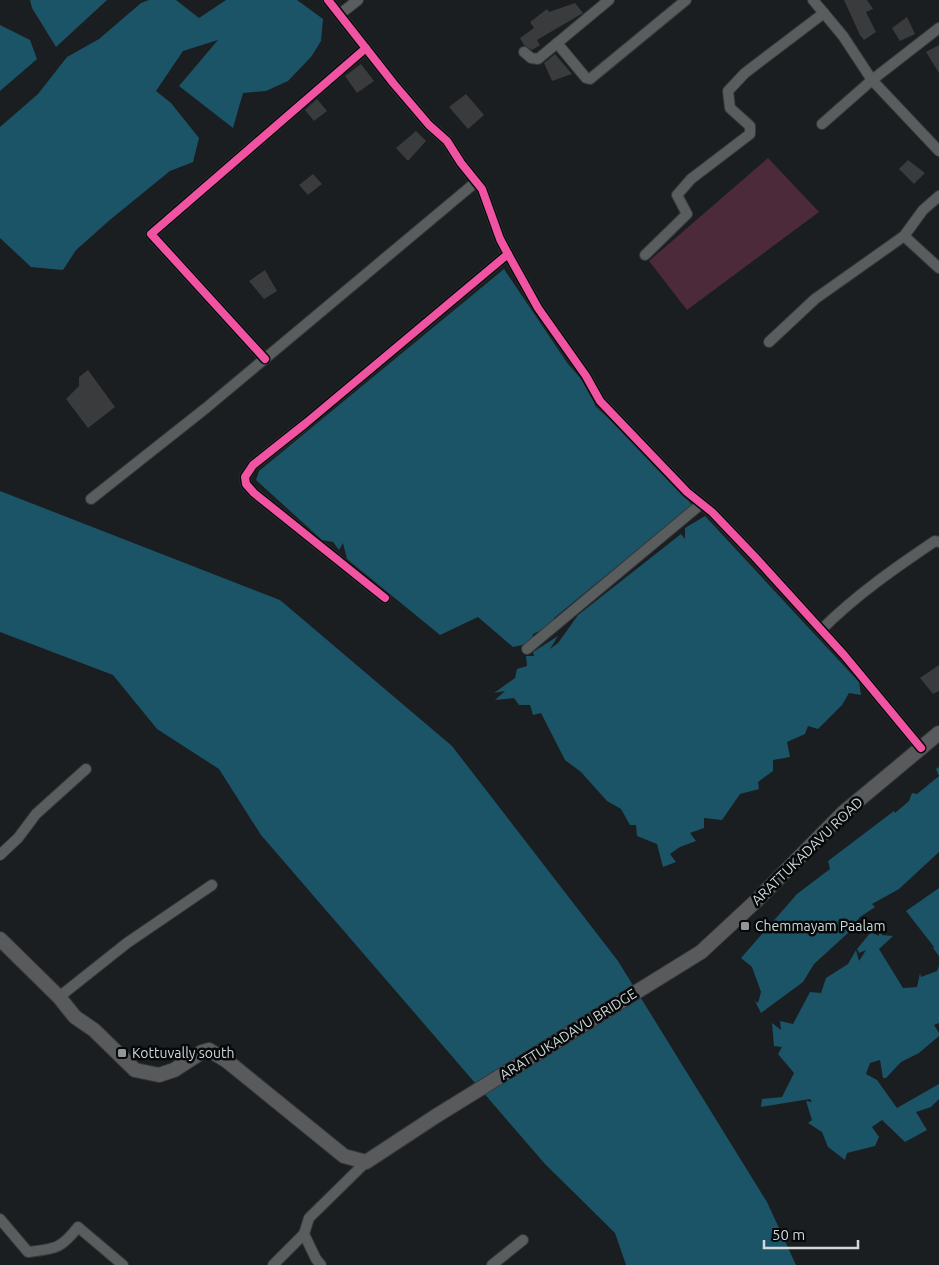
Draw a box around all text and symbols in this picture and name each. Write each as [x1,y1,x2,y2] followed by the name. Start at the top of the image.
[748,794,866,908] street label: ARATTUKADAVU ROAD
[755,918,885,934] place label: Chemmayam Paalam
[739,920,751,932] marker: Chemmayam Paalam
[497,985,639,1083] street label: ARATTUKADAVU BRIDGE
[132,1045,235,1061] place label: Kottuvally south
[116,1047,128,1059] marker: Kottuvally south
[764,1218,858,1250] scale bar
[772,1226,805,1243] text: 50 m

